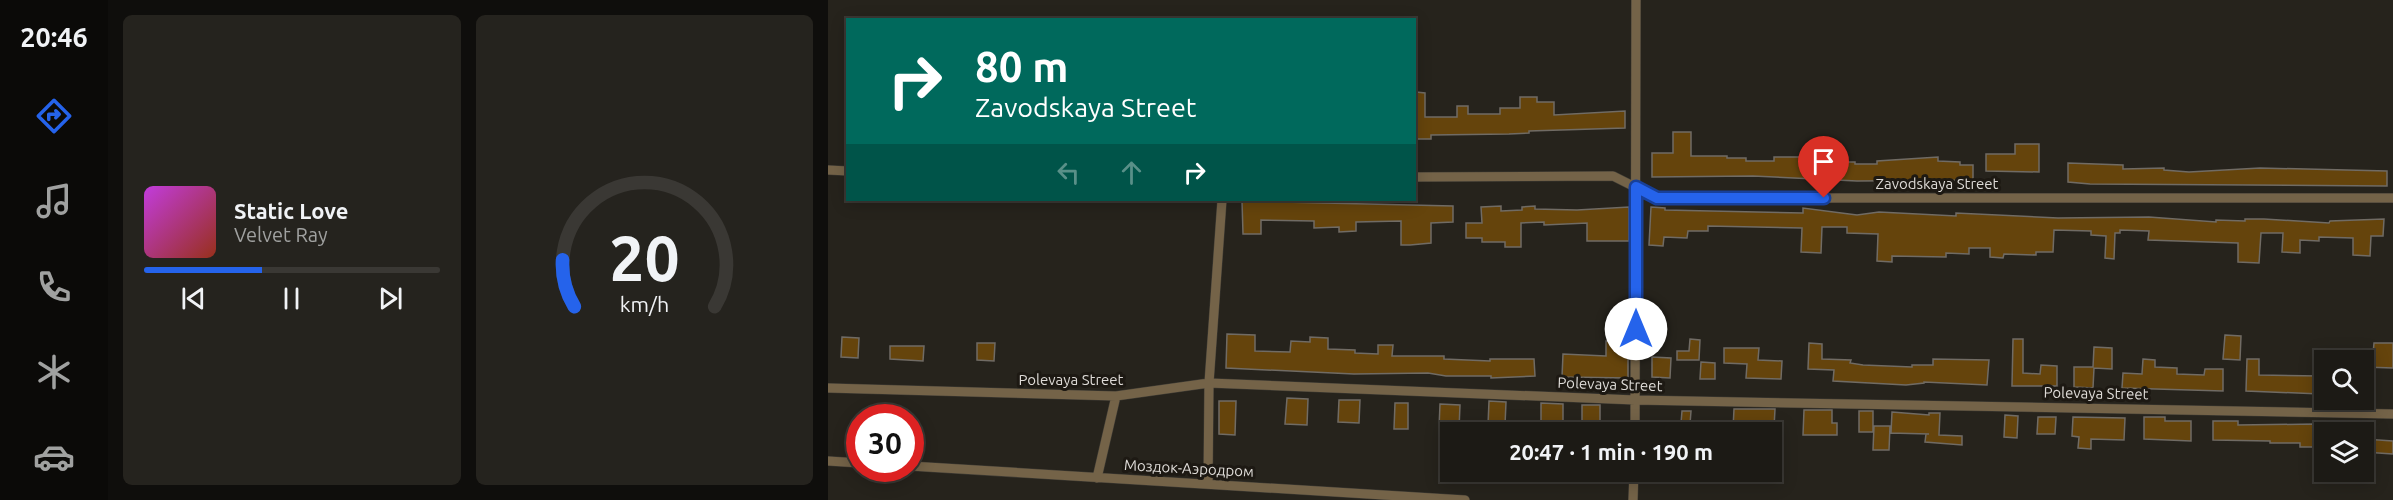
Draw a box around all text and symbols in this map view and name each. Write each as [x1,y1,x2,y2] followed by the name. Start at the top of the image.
[20,22,88,52] text: 20:46
[876,42,954,120] icon: right
[975,43,1069,90] text: 80 m
[975,92,1196,122] text: Zavodskaya Street
[33,95,75,137] icon: directions
[1798,136,1849,198] pin
[1807,145,1840,178] icon: arrive
[1052,156,1085,189] icon: left
[1115,156,1148,189] icon: ahead
[1178,156,1211,189] icon: right
[1875,175,1999,192] street label: Zavodskaya Street
[33,180,75,222] icon: music
[234,198,349,223] text: Static Love
[234,223,328,246] text: Velvet Ray
[609,223,679,293] text: 20
[33,266,75,308] icon: phone
[177,282,210,315] icon: previous
[275,282,308,315] icon: pause
[374,282,407,315] icon: next
[619,292,669,316] text: km/h
[1604,297,1668,361] position arrow
[2314,350,2374,482] map controls
[2314,350,2374,410] button: search
[33,351,75,393] icon: climate
[1018,371,1124,388] street label: Polevaya Street
[1557,374,1663,394] street label: Polevaya Street
[2043,384,2149,402] street label: Polevaya Street
[846,404,924,482] speed limit sign: 30
[2314,422,2374,482] button: layers
[33,436,75,478] icon: car
[1509,439,1713,464] text: 20:47 · 1 min · 190 m
[1124,456,1254,480] street label: Моздок-Аэродром

